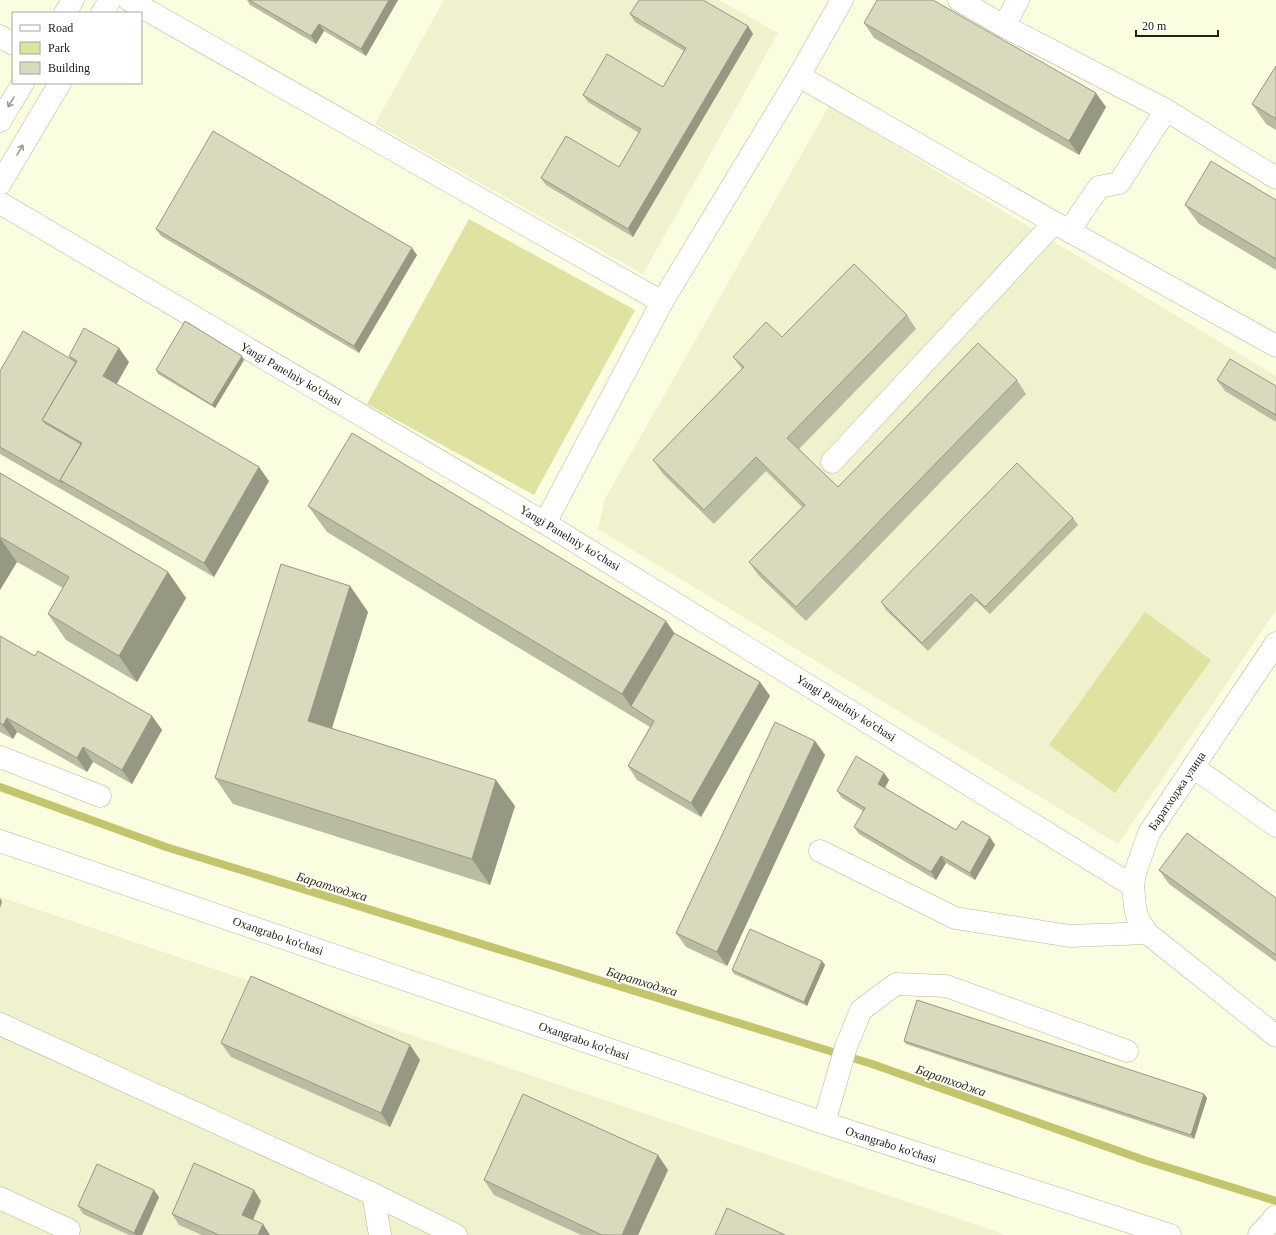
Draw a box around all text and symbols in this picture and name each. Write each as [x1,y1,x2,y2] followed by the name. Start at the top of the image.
[12,12,142,84] legend
[1136,12,1218,38] scale bar
[1142,19,1167,33] text: 20 m
[48,21,73,35] text: Road
[48,41,70,55] text: Park
[48,61,90,75] text: Building
[7,96,15,108] one-way arrow
[16,145,24,156] one-way arrow
[238,339,345,409] street label: Yangi Panelniy ko'chasi
[517,502,623,574] street label: Yangi Panelniy ko'chasi
[794,672,899,745] street label: Yangi Panelniy ko'chasi
[1145,748,1209,833] street label: Баратходжа улица
[294,868,370,905] water label: Баратходжа
[231,914,326,958] street label: Oxangrabo ko'chasi
[604,963,680,1000] water label: Баратходжа
[537,1019,632,1063] street label: Oxangrabo ko'chasi
[913,1061,988,1100] water label: Баратходжа
[844,1124,939,1167] street label: Oxangrabo ko'chasi

